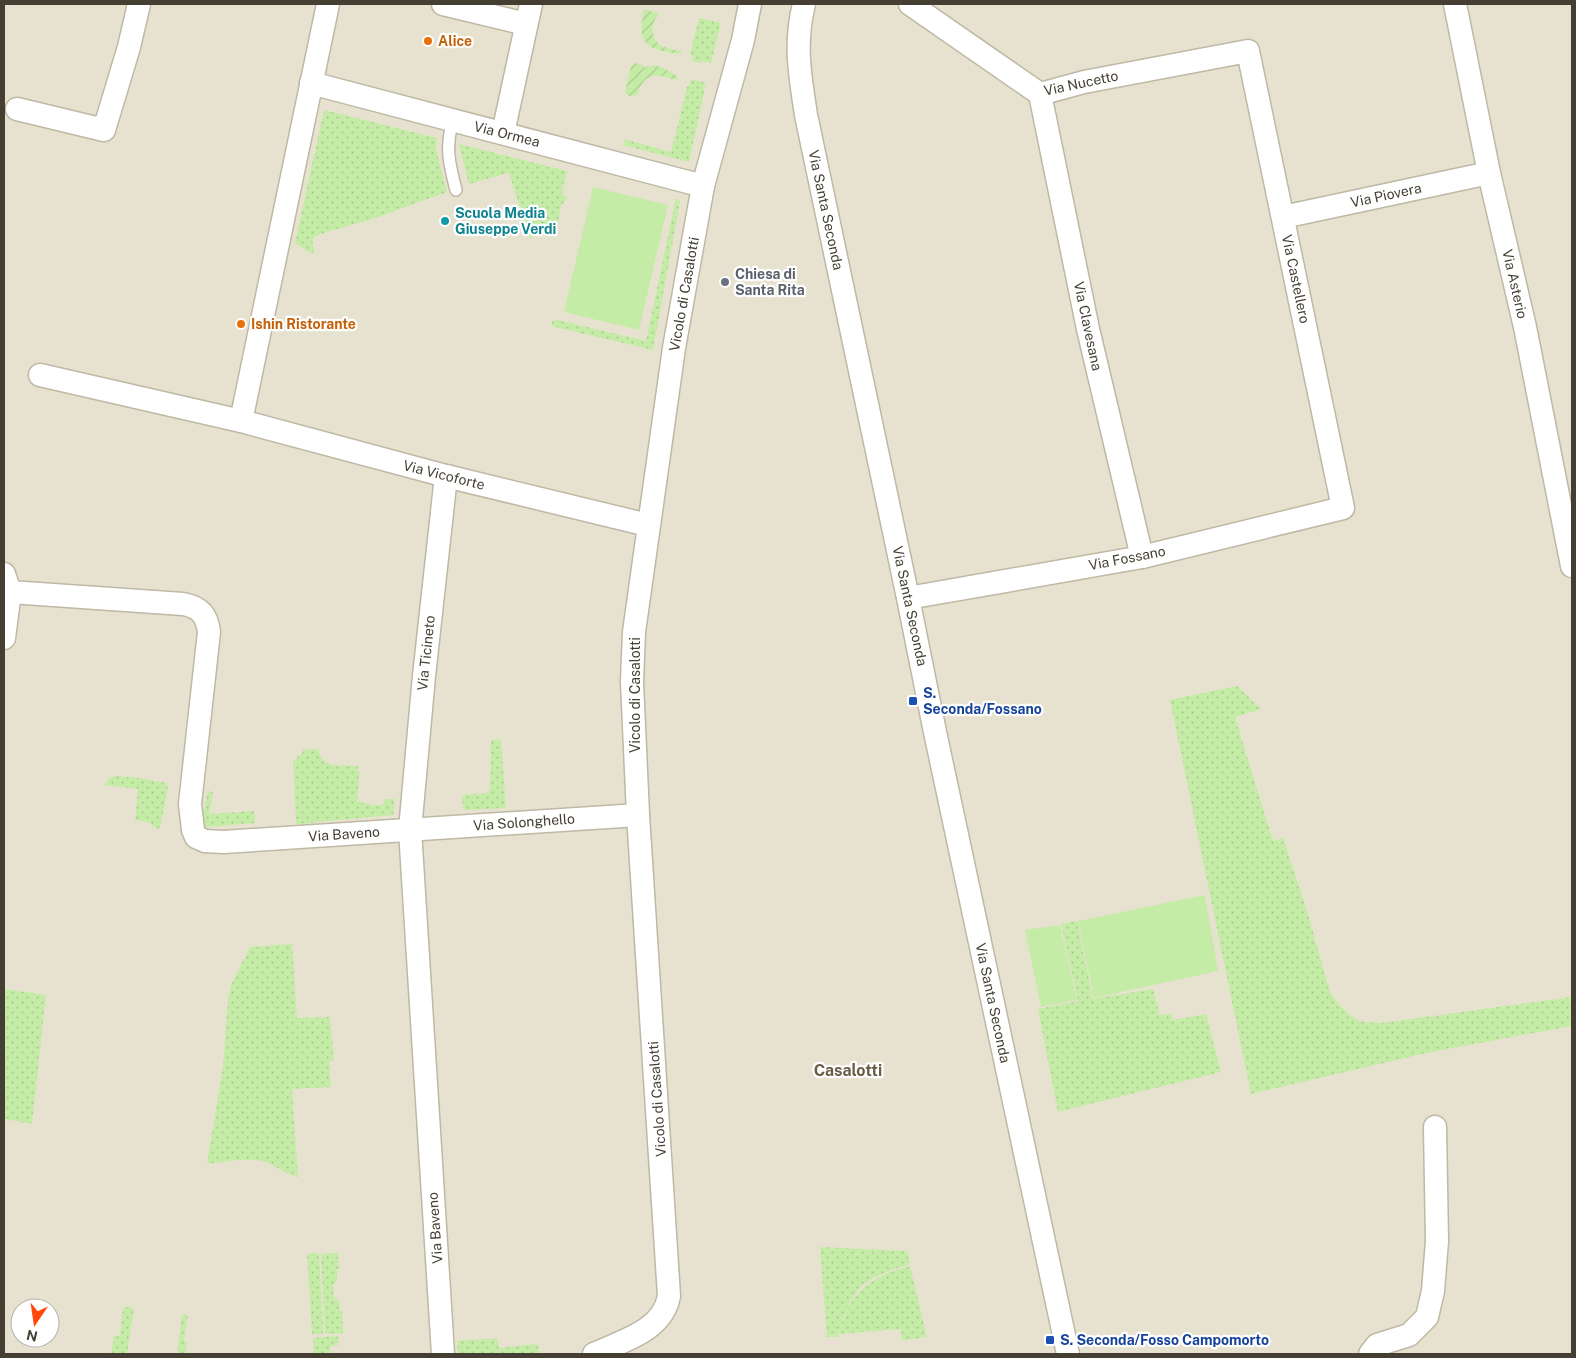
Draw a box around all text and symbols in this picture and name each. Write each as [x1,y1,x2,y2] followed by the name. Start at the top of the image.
[438,33,472,49] place label: Alice
[422,35,434,47] marker: Alice
[1042,67,1120,99] street label: Via Nucetto
[472,118,542,150] street label: Via Ormea
[805,148,847,272] street label: Via Santa Seconda
[1349,180,1423,210] street label: Via Piovera
[455,205,556,237] place label: Scuola Media Giuseppe Verdi
[439,215,451,227] marker: Scuola Media Giuseppe Verdi
[1279,233,1313,325] street label: Via Castellero
[666,236,702,352] street label: Vicolo di Casalotti
[1499,248,1531,320] street label: Via Asterio
[735,266,805,298] place label: Chiesa di Santa Rita
[719,276,731,288] marker: Chiesa di Santa Rita
[1071,280,1105,372] street label: Via Clavesana
[251,316,356,332] place label: Ishin Ristorante
[235,318,247,330] marker: Ishin Ristorante
[402,457,487,493] street label: Via Vicoforte
[1087,543,1167,573] street label: Via Fossano
[889,544,931,668] street label: Via Santa Seconda
[414,614,438,691] street label: Via Ticineto
[627,637,643,753] street label: Vicolo di Casalotti
[923,685,1042,717] place label: S. Seconda/Fossano
[907,695,919,707] marker: S. Seconda/Fossano
[473,810,575,834] street label: Via Solonghello
[308,824,380,844] street label: Via Baveno
[972,941,1014,1065] street label: Via Santa Seconda
[645,1041,669,1157] street label: Vicolo di Casalotti
[814,1061,882,1080] district label: Casalotti
[425,1192,445,1264] street label: Via Baveno
[10,1298,60,1348] north arrow
[25,1327,39,1345] text: N
[1060,1332,1269,1348] place label: S. Seconda/Fosso Campomorto
[1044,1334,1056,1346] marker: S. Seconda/Fosso Campomorto

